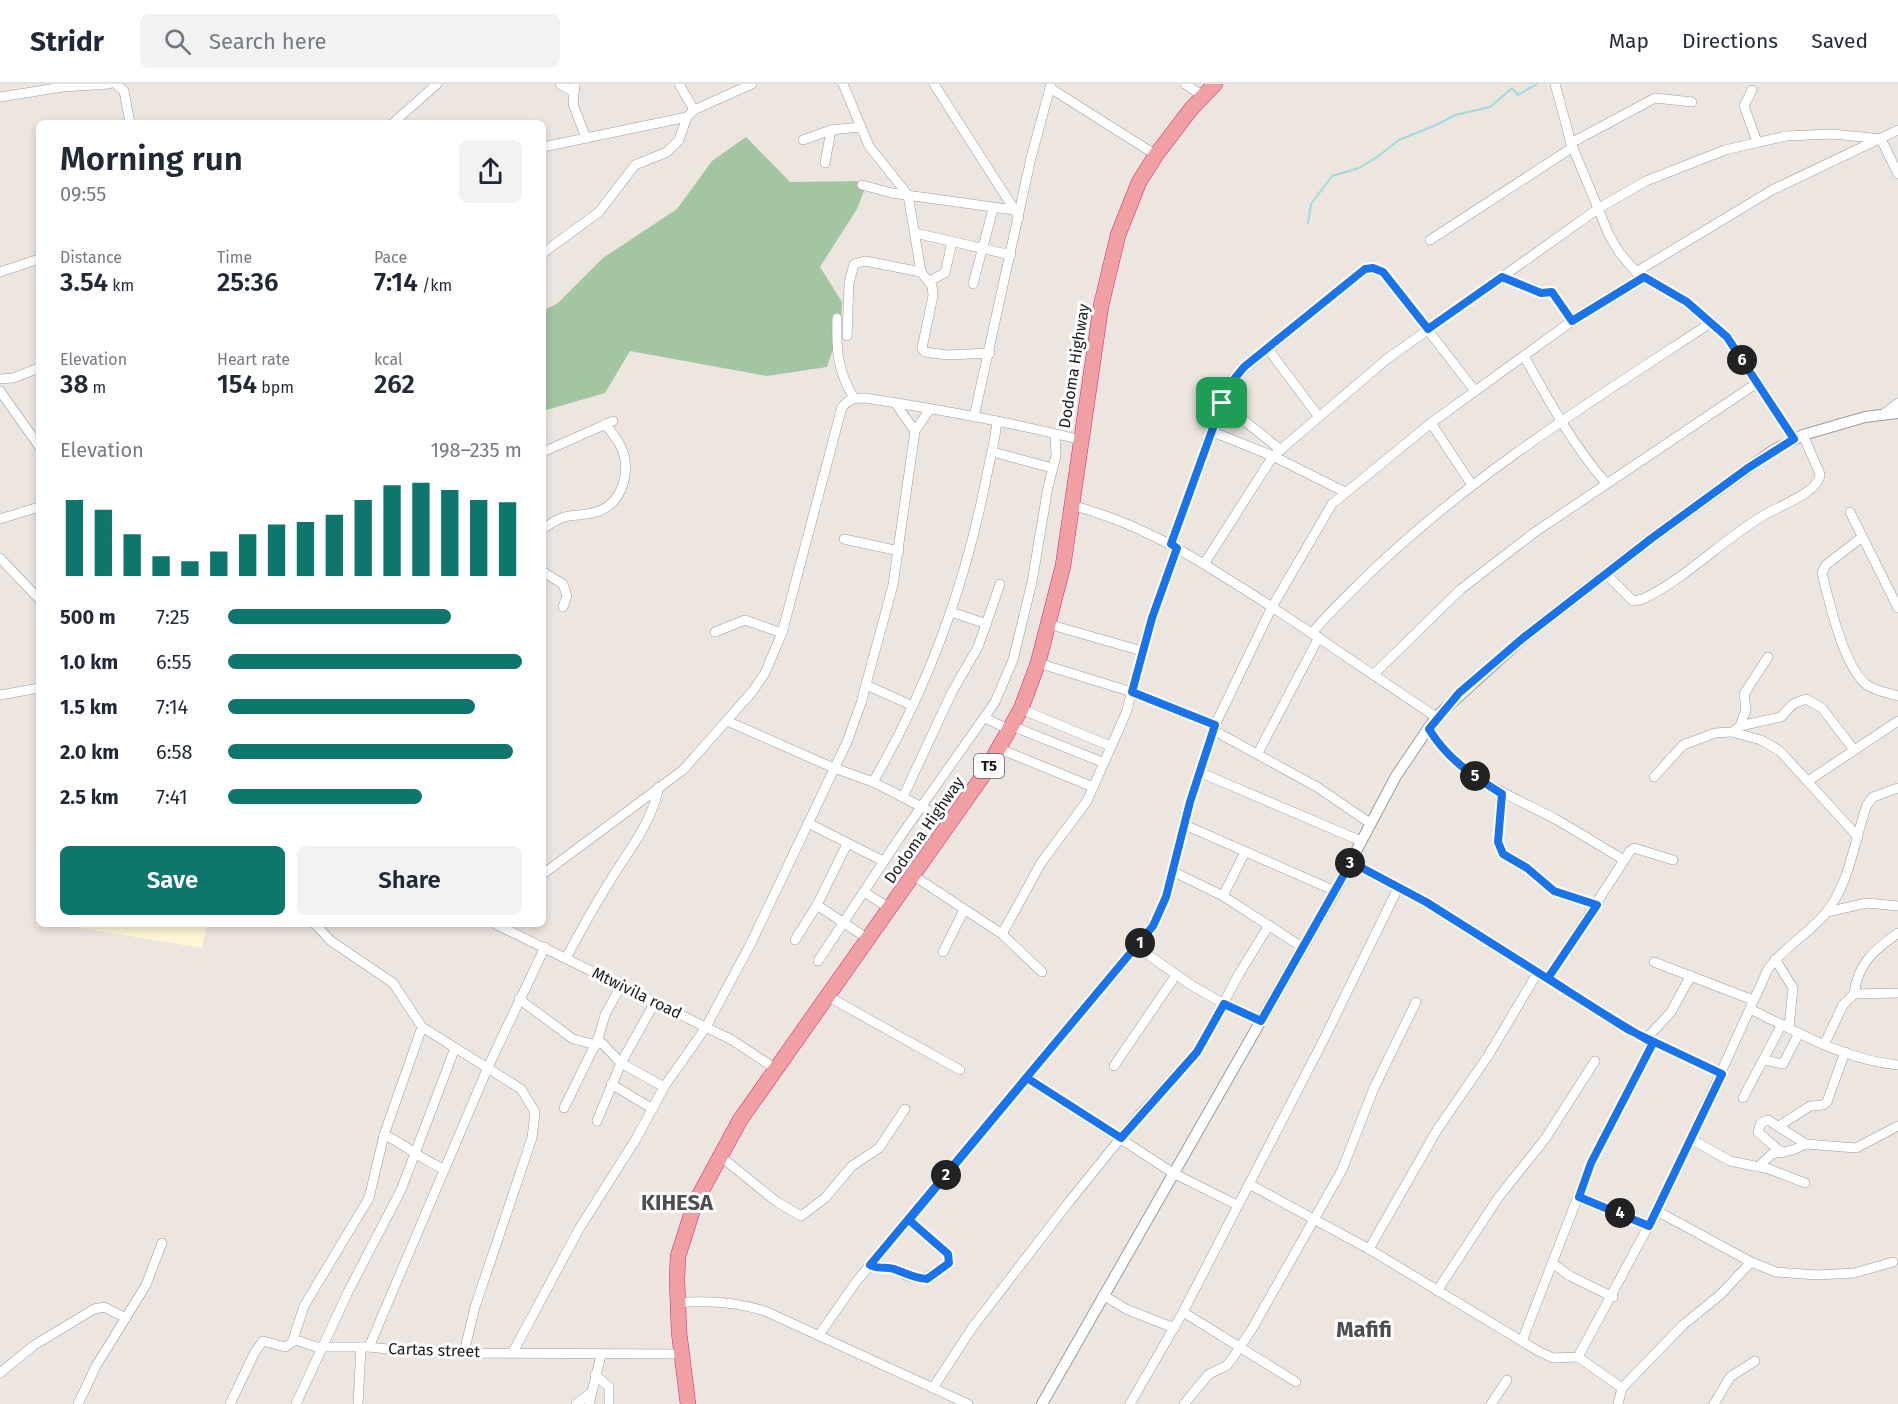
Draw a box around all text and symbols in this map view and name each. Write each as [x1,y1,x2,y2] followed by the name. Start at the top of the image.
[140,14,560,68] search box
[30,25,104,58] text: Stridr
[161,25,194,58] icon: search
[209,28,327,55] text: Search here
[1609,28,1649,54] text: Map
[1682,28,1778,54] text: Directions
[1811,28,1868,54] text: Saved
[60,139,243,179] text: Morning run
[459,140,522,203] button: share
[60,182,106,206] text: 09:55
[60,248,122,267] text: Distance
[217,248,252,267] text: Time
[374,248,407,267] text: Pace
[60,267,108,298] text: 3.54
[217,267,278,298] text: 25:36
[374,267,418,298] text: 7:14
[108,276,134,295] text: km
[418,276,452,295] text: /km
[1055,302,1093,430] street label: Dodoma Highway
[1727,345,1757,375] pin: 6
[60,350,127,369] text: Elevation
[217,350,290,369] text: Heart rate
[374,350,403,369] text: kcal
[1737,350,1747,369] text: 6
[60,369,88,400] text: 38
[217,369,257,400] text: 154
[374,369,415,400] text: 262
[1196,377,1247,428] pin
[88,378,106,397] text: m
[257,378,294,397] text: bpm
[1205,386,1238,419] icon: arrive
[60,438,144,462] text: Elevation
[430,438,522,462] text: 198–235 m
[60,605,116,629] text: 500 m
[156,605,190,629] text: 7:25
[60,650,118,674] text: 1.0 km
[156,650,191,674] text: 6:55
[60,695,118,719] text: 1.5 km
[156,695,188,719] text: 7:14
[60,740,119,764] text: 2.0 km
[156,740,193,764] text: 6:58
[974,754,1004,778] road number: T5
[1460,761,1490,791] pin: 5
[1471,766,1479,785] text: 5
[880,773,968,887] street label: Dodoma Highway
[60,785,119,809] text: 2.5 km
[156,785,188,809] text: 7:41
[60,846,285,915] button: Save
[297,846,522,915] button: Share
[1335,848,1365,878] pin: 3
[1346,853,1354,872] text: 3
[1125,928,1155,958] pin: 1
[1136,933,1144,952] text: 1
[589,963,685,1023] street label: Mtwivila road
[931,1160,961,1190] pin: 2
[942,1165,950,1184] text: 2
[641,1189,714,1216] district label: KIHESA
[1605,1198,1635,1228] pin: 4
[1615,1203,1625,1222] text: 4
[1336,1316,1392,1343] district label: Mafifi
[388,1339,480,1361] street label: Cartas street

